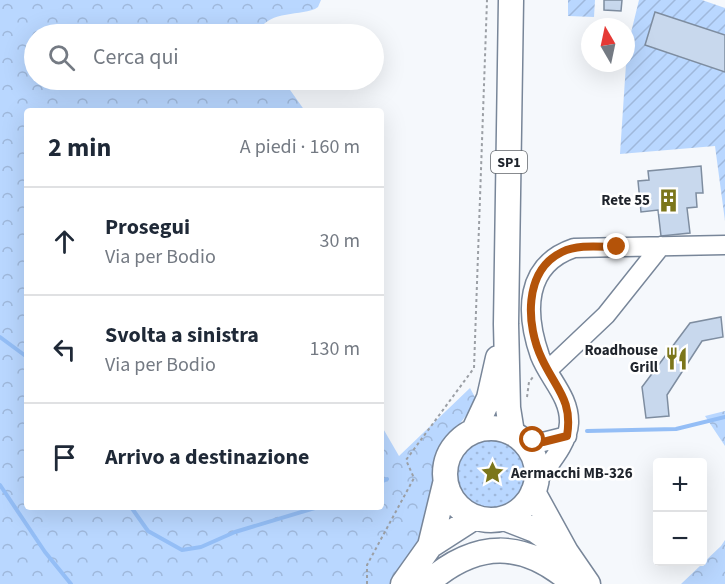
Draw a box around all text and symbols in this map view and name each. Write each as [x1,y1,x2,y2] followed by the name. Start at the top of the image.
[581,18,635,72] north arrow
[24,24,384,90] search box
[45,41,78,74] icon: search
[93,41,179,73] text: Cerca qui
[48,129,111,166] text: 2 min
[240,133,360,161] text: A piedi · 160 m
[491,151,527,173] road number: SP1
[655,187,681,213] building icon: Rete 55
[601,190,650,211] place label: Rete 55
[105,211,190,243] text: Prosegui
[48,225,81,258] icon: ahead
[320,227,360,255] text: 30 m
[603,233,629,259] route end
[105,243,216,271] text: Via per Bodio
[105,319,259,351] text: Svolta a sinistra
[48,333,81,366] icon: left
[310,335,360,363] text: 130 m
[584,340,659,378] place label: Roadhouse Grill
[663,346,689,372] restaurant icon: Roadhouse Grill
[105,351,216,379] text: Via per Bodio
[519,426,545,452] route start
[48,441,81,474] icon: arrive
[105,441,310,473] text: Arrivo a destinazione
[653,458,707,566] map controls
[653,458,707,512] button: +
[480,460,506,486] place icon: Aermacchi MB-326
[510,463,633,484] place label: Aermacchi MB-326
[653,512,707,566] button: −

